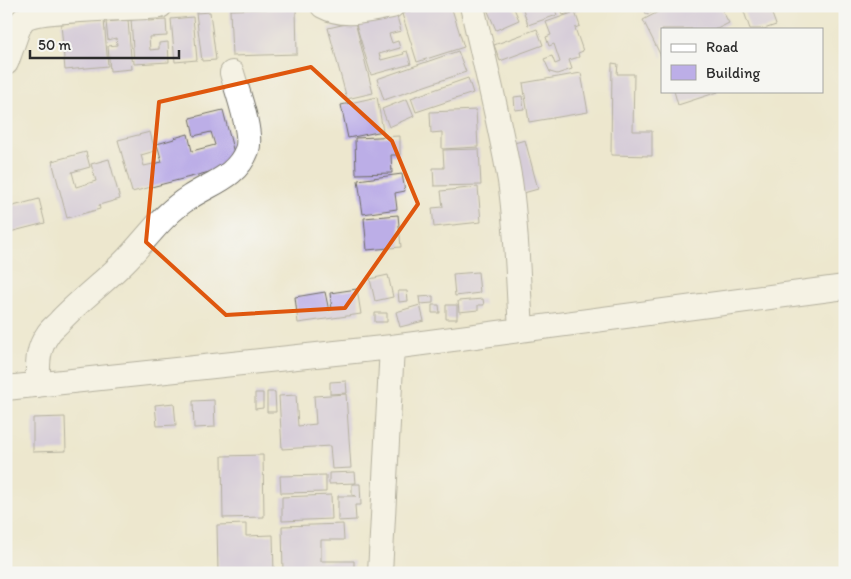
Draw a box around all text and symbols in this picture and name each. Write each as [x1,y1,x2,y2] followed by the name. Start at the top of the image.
[30,28,179,60] scale bar
[661,28,824,92] legend
[38,36,71,54] text: 50 m
[706,38,739,56] text: Road
[706,64,760,82] text: Building

